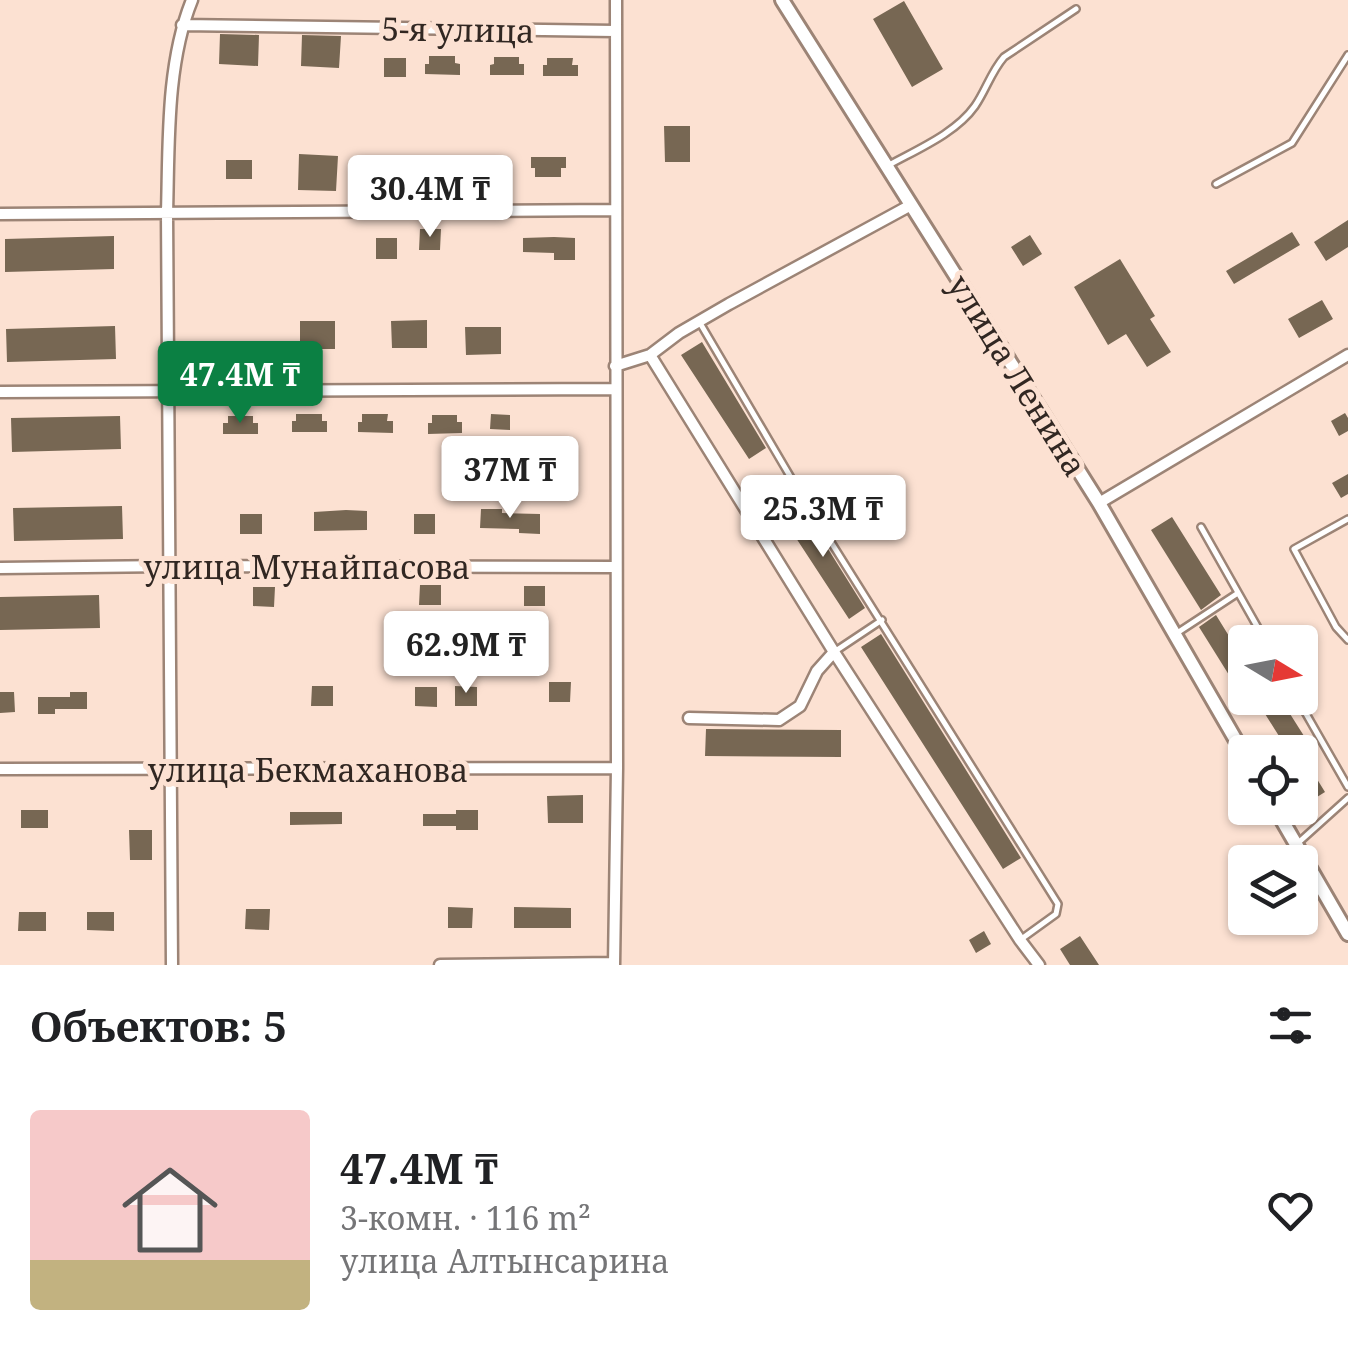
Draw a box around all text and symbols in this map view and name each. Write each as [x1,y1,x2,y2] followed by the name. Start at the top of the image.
[381,6,535,52] street label: 5-я улица
[338,155,522,240] pin: 30.4M ₸
[370,166,490,209] text: 30.4M ₸
[939,266,1097,484] street label: улица Ленина
[148,341,332,426] pin: 47.4M ₸
[180,352,300,395] text: 47.4M ₸
[440,436,580,521] pin: 37M ₸
[463,447,557,490] text: 37M ₸
[731,475,915,560] pin: 25.3M ₸
[763,486,883,529] text: 25.3M ₸
[144,545,470,588] street label: улица Мунайпасова
[374,611,558,696] pin: 62.9M ₸
[406,622,526,665] text: 62.9M ₸
[1228,625,1318,715] north arrow
[1228,625,1318,935] map controls
[1228,735,1318,825] button: locate
[148,748,468,791] street label: улица Бекмаханова
[1228,845,1318,935] button: layers
[30,997,287,1054] text: Объектов: 5
[1263,998,1318,1053] icon: filters
[340,1139,498,1196] text: 47.4M ₸
[110,1150,230,1270] icon: home
[1263,1183,1318,1238] icon: heart
[340,1196,591,1239] text: 3-комн. · 116 m²
[340,1239,670,1282] text: улица Алтынсарина

